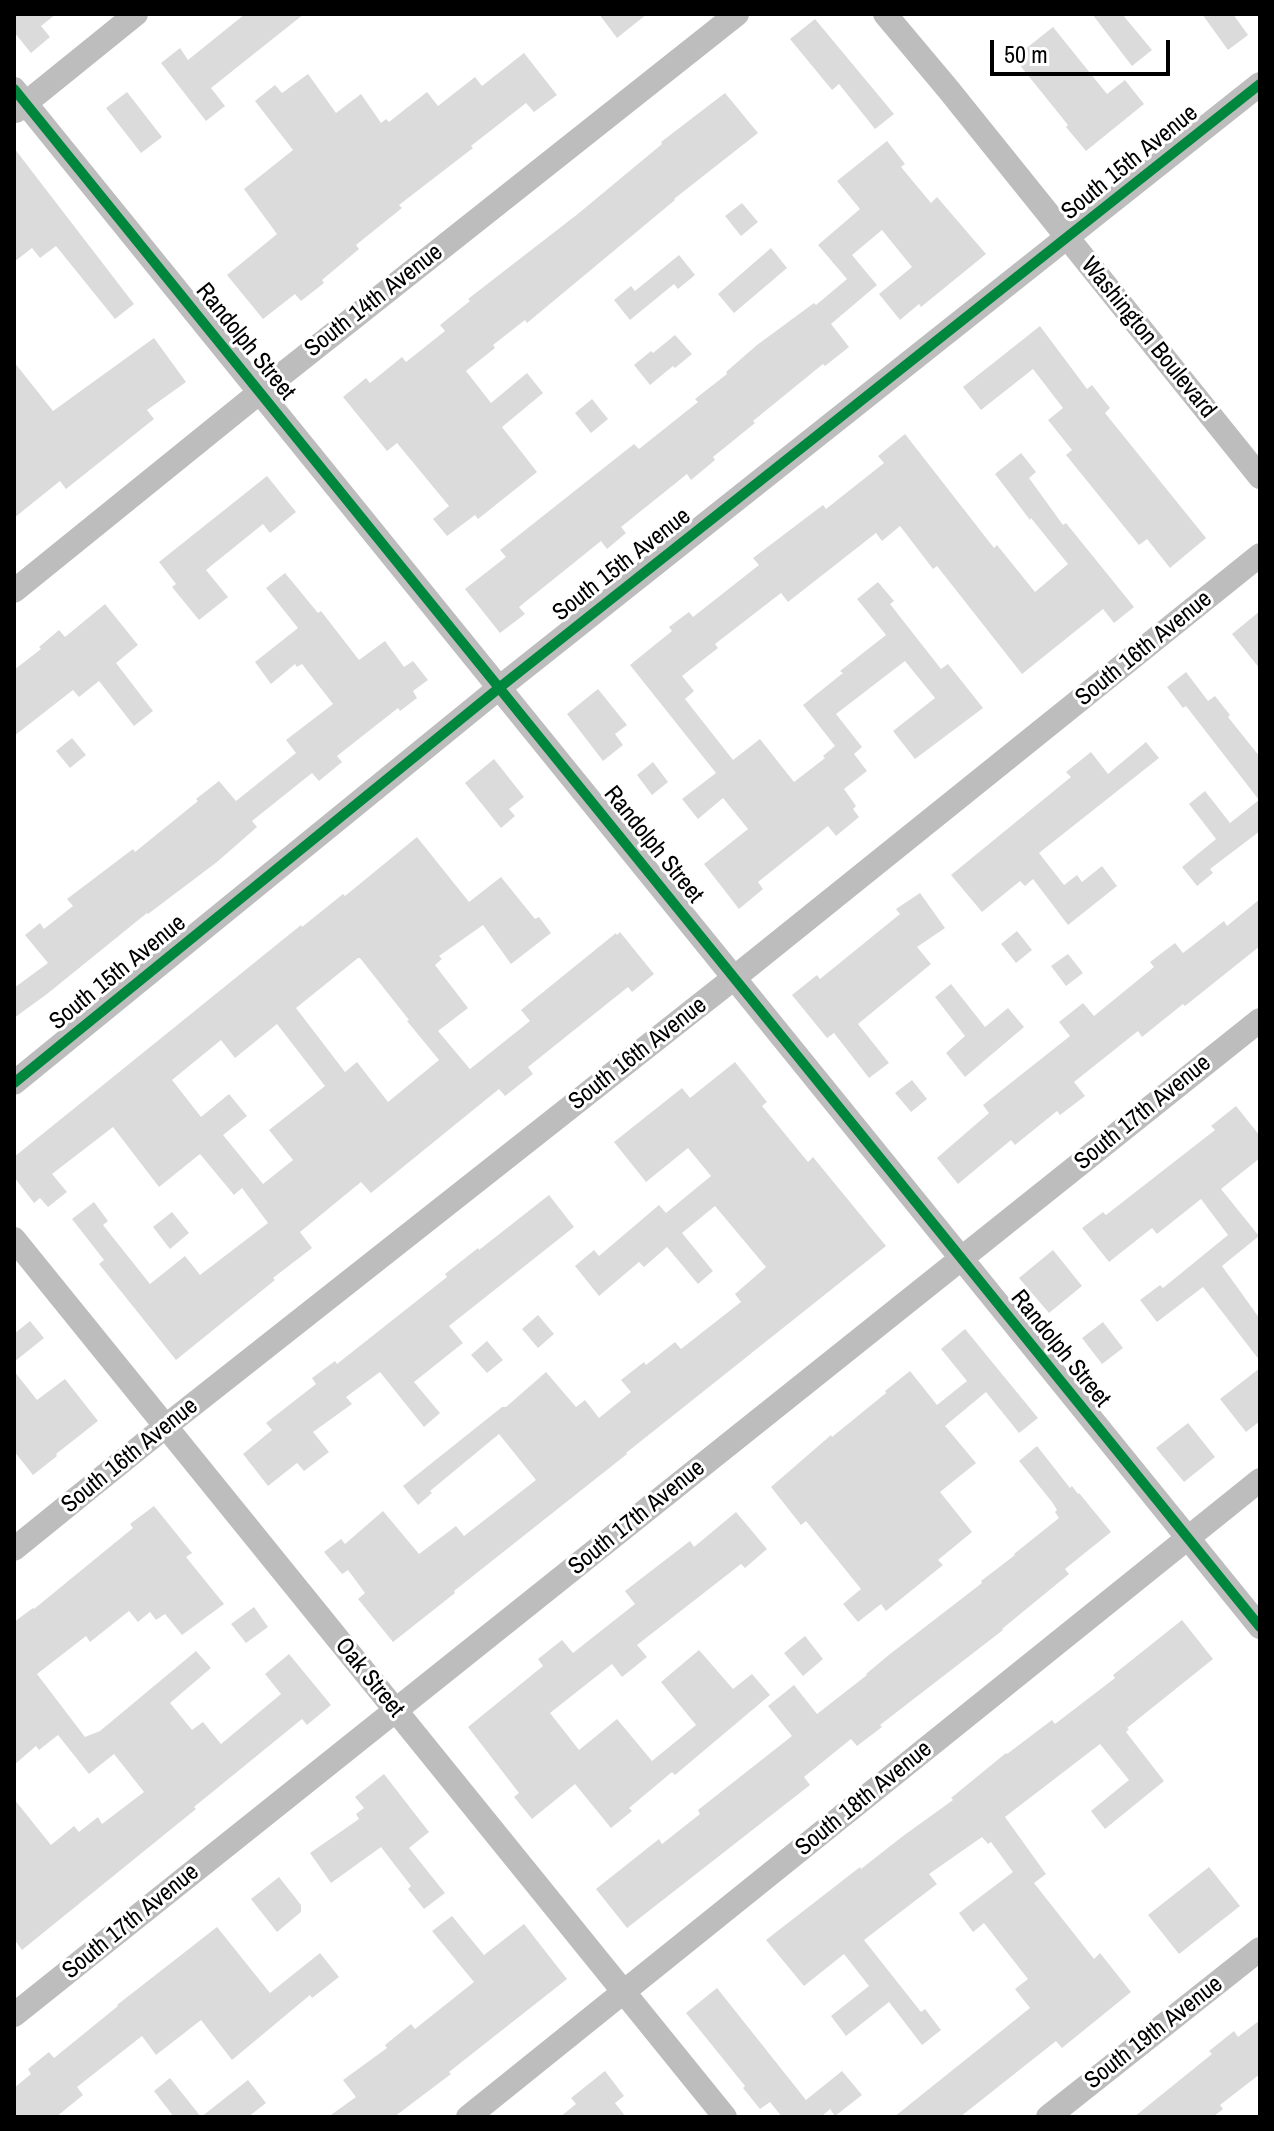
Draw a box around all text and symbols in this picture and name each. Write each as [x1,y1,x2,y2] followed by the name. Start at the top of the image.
[994,24,1174,74] scale bar
[1004,38,1048,70] text: 50 m
[1056,99,1204,227] street label: South 15th Avenue
[299,238,449,364] street label: South 14th Avenue
[1074,252,1222,424] street label: Washington Boulevard
[189,278,301,406] street label: Randolph Street
[547,502,697,628] street label: South 15th Avenue
[1070,585,1218,713] street label: South 16th Avenue
[597,781,709,909] street label: Randolph Street
[44,909,192,1037] street label: South 15th Avenue
[563,991,713,1117] street label: South 16th Avenue
[1069,1049,1217,1177] street label: South 17th Avenue
[1004,1285,1116,1413] street label: Randolph Street
[56,1392,204,1520] street label: South 16th Avenue
[563,1454,711,1582] street label: South 17th Avenue
[328,1632,410,1724] street label: Oak Street
[790,1735,938,1863] street label: South 18th Avenue
[57,1858,205,1986] street label: South 17th Avenue
[1079,1970,1229,2096] street label: South 19th Avenue

